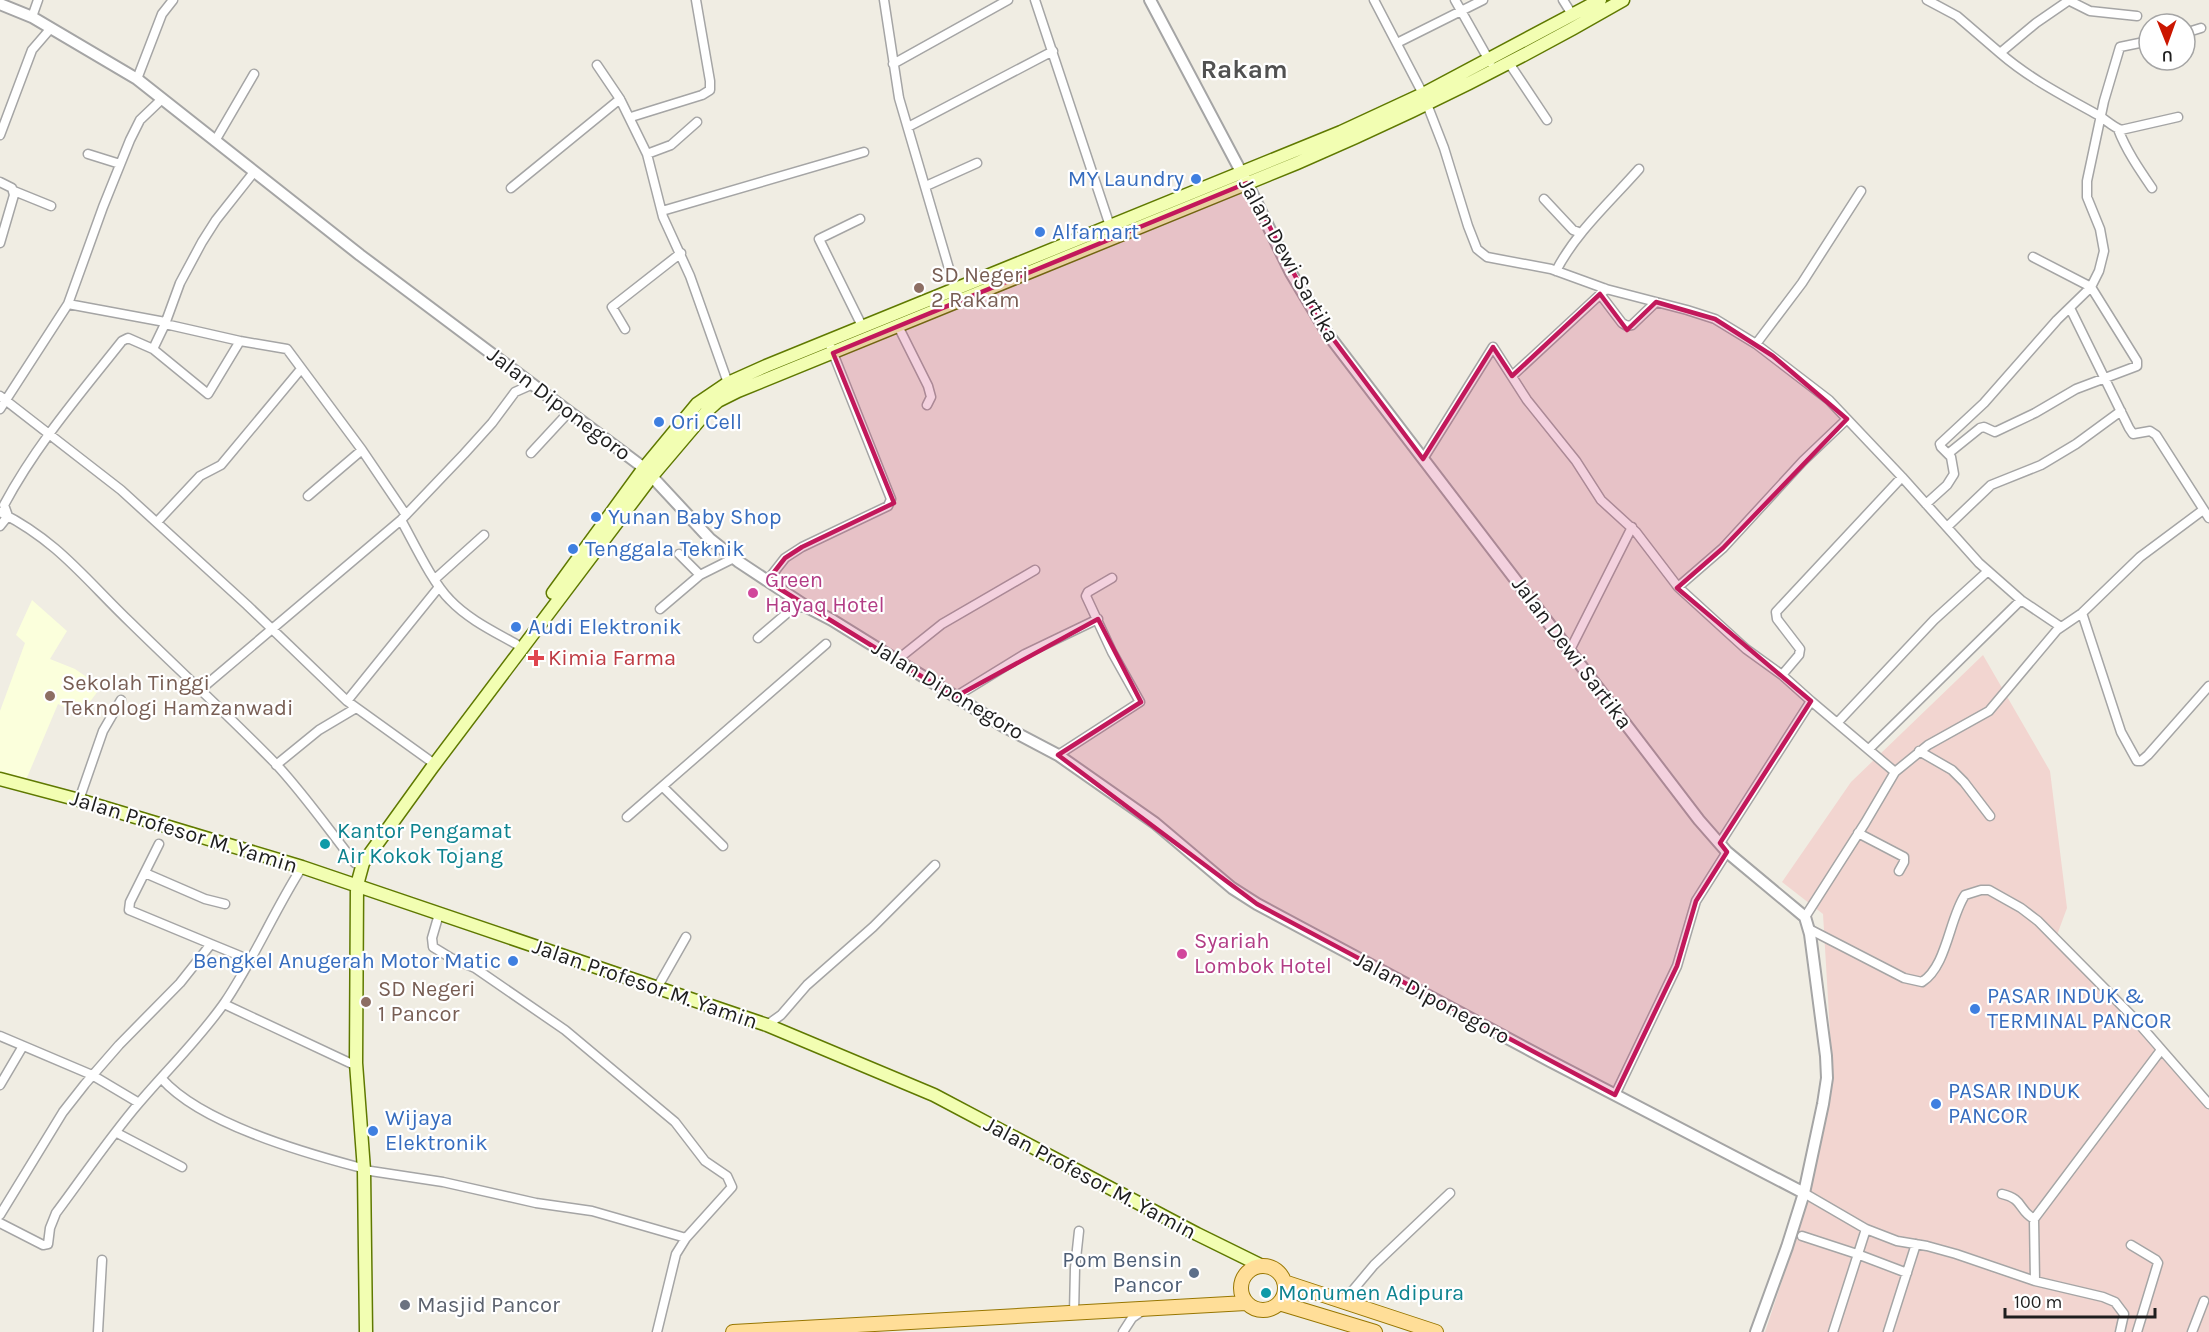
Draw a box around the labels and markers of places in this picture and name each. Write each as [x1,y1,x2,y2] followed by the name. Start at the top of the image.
[1068,166,1184,192] place label: MY Laundry
[1189,172,1203,186] marker: MY Laundry
[1052,219,1139,245] place label: Alfamart
[1033,225,1047,239] marker: Alfamart
[931,262,1029,313] place label: SD Negeri 2 Rakam
[912,281,926,295] marker: SD Negeri 2 Rakam
[671,409,742,435] place label: Ori Cell
[652,415,666,429] marker: Ori Cell
[608,504,782,530] place label: Yunan Baby Shop
[589,510,603,524] marker: Yunan Baby Shop
[585,536,745,562] place label: Tenggala Teknik
[566,542,580,556] marker: Tenggala Teknik
[765,567,885,618] place label: Green Hayaq Hotel
[746,586,760,600] marker: Green Hayaq Hotel
[528,614,681,640] place label: Audi Elektronik
[509,620,523,634] marker: Audi Elektronik
[548,645,676,671] place label: Kimia Farma
[529,651,543,665] marker: Kimia Farma
[62,670,294,721] place label: Sekolah Tinggi Teknologi Hamzanwadi
[43,689,57,703] marker: Sekolah Tinggi Teknologi Hamzanwadi
[337,818,511,869] place label: Kantor Pengamat Air Kokok Tojang
[318,837,332,851] marker: Kantor Pengamat Air Kokok Tojang
[1194,928,1332,979] place label: Syariah Lombok Hotel
[1175,947,1189,961] marker: Syariah Lombok Hotel
[193,948,501,974] place label: Bengkel Anugerah Motor Matic
[506,954,520,968] marker: Bengkel Anugerah Motor Matic
[378,976,476,1027] place label: SD Negeri 1 Pancor
[1987,983,2172,1034] place label: PASAR INDUK & TERMINAL PANCOR
[359,995,373,1009] marker: SD Negeri 1 Pancor
[1968,1002,1982,1016] marker: PASAR INDUK & TERMINAL PANCOR
[1948,1078,2080,1129] place label: PASAR INDUK PANCOR
[1929,1097,1943,1111] marker: PASAR INDUK PANCOR
[385,1105,488,1156] place label: Wijaya Elektronik
[366,1124,380,1138] marker: Wijaya Elektronik
[1062,1247,1182,1298] place label: Pom Bensin Pancor
[1187,1266,1201,1280] marker: Pom Bensin Pancor
[1278,1280,1464,1306] place label: Monumen Adipura
[1259,1286,1273,1300] marker: Monumen Adipura
[417,1292,560,1318] place label: Masjid Pancor
[398,1298,412,1312] marker: Masjid Pancor

